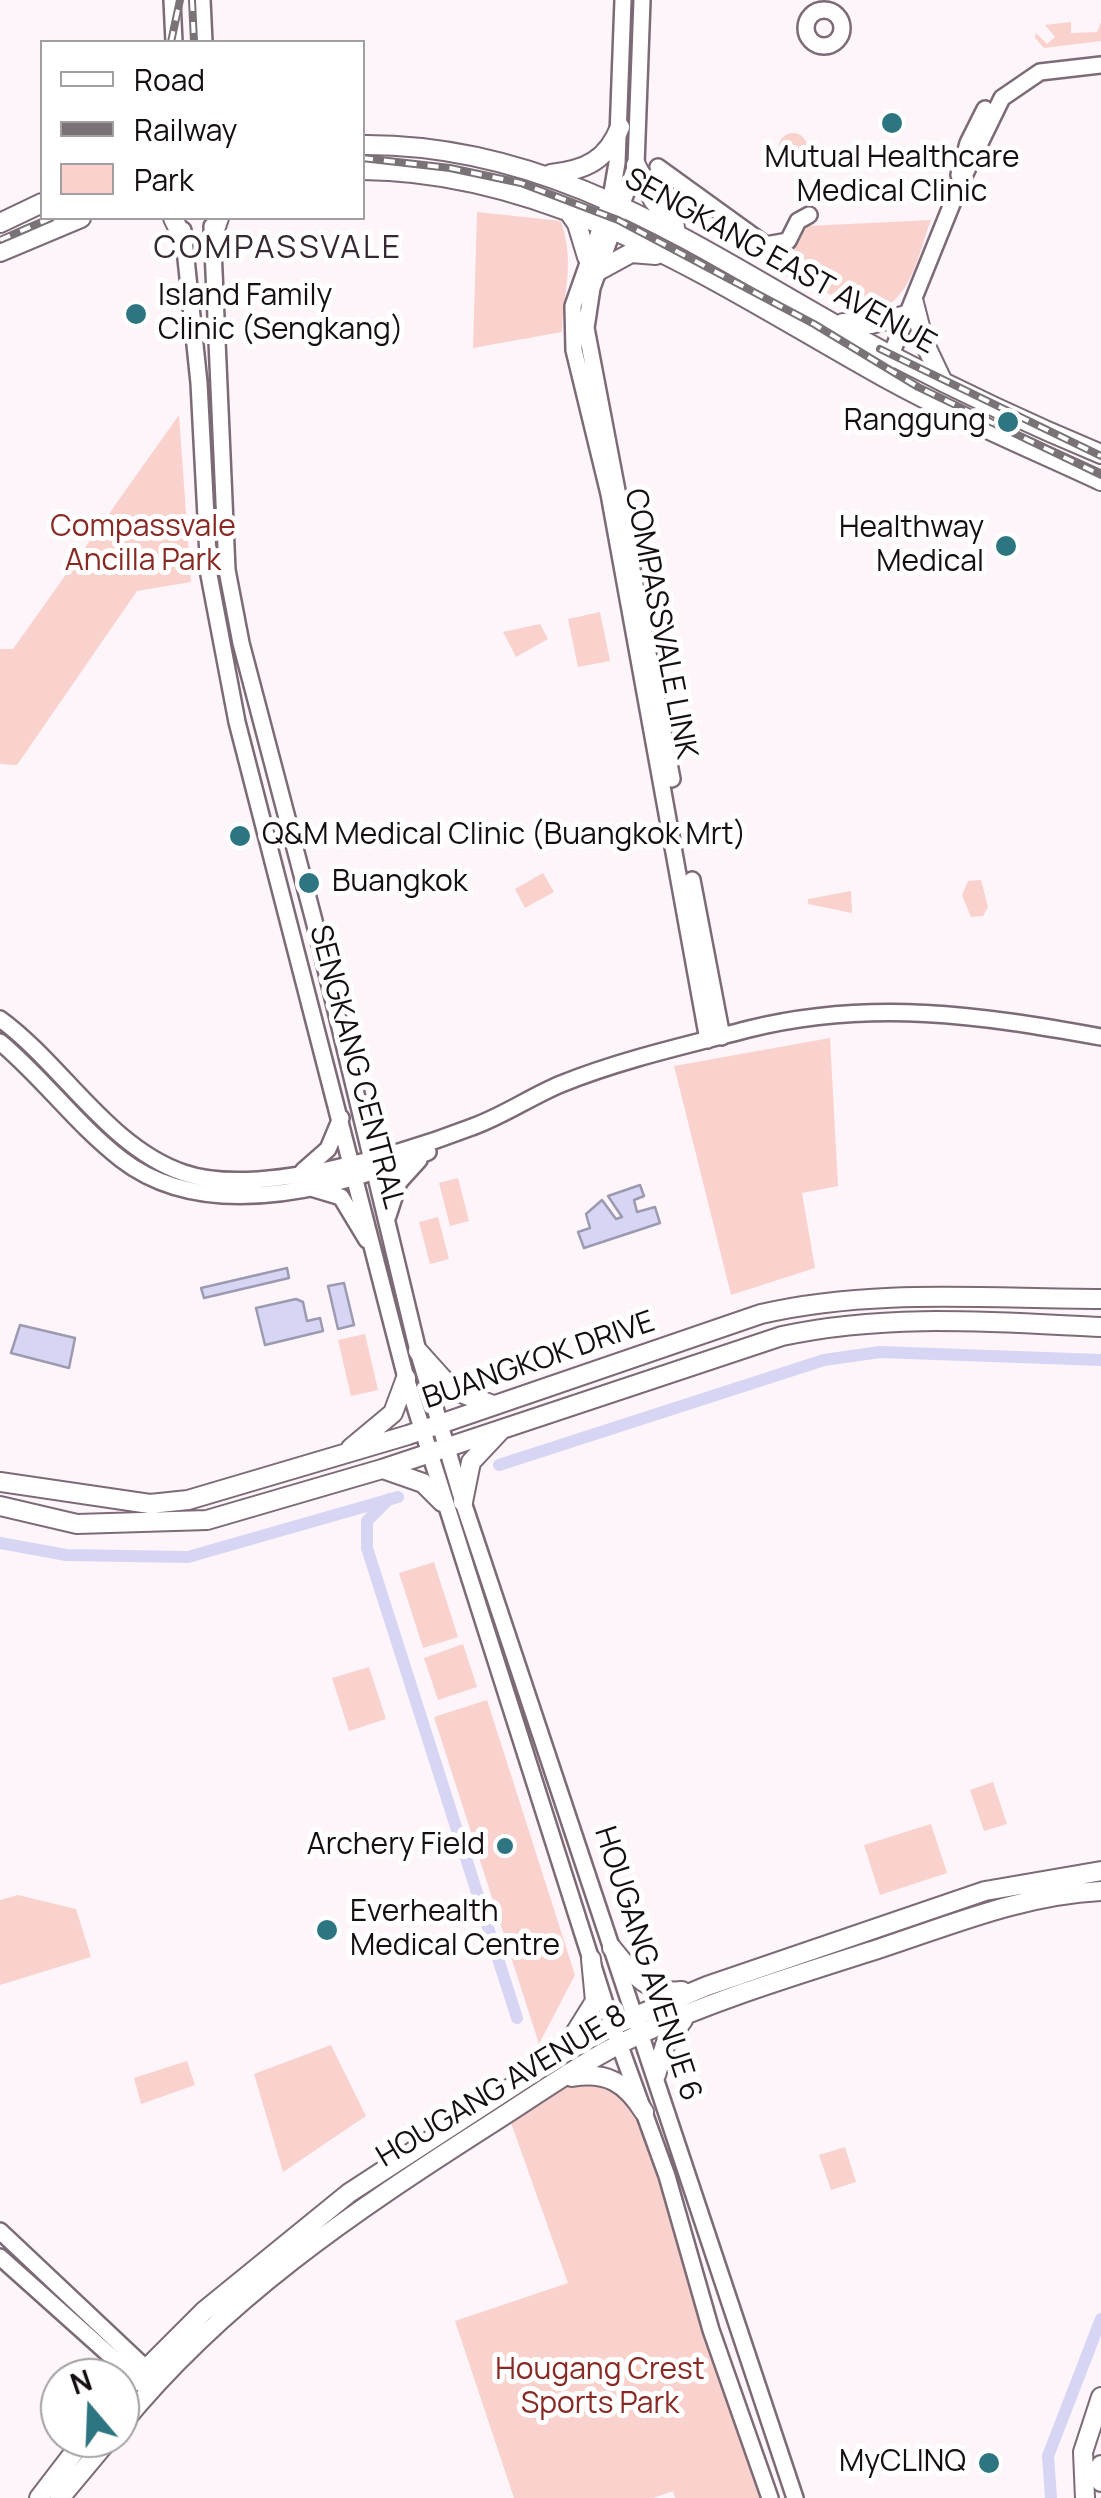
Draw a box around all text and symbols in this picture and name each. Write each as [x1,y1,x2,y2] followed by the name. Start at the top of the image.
[40,40,365,220] legend
[134,59,205,100] text: Road
[134,109,237,150] text: Railway
[879,110,905,136] marker: Mutual Healthcare Medical Clinic
[764,141,1020,212] place label: Mutual Healthcare Medical Clinic
[134,159,194,200] text: Park
[618,161,942,363] street label: SENGKANG EAST AVENUE
[153,230,403,268] district label: COMPASSVALE
[158,279,404,350] place label: Island Family Clinic (Sengkang)
[123,301,149,327] marker: Island Family Clinic (Sengkang)
[844,404,986,440] place label: Ranggung
[995,409,1021,435] marker: Ranggung
[616,486,704,762] street label: COMPASSVALE LINK
[50,510,236,580] park label: Compassvale Ancilla Park
[839,511,984,582] place label: Healthway Medical
[993,533,1019,559] marker: Healthway Medical
[262,818,746,854] place label: Q&M Medical Clinic (Buangkok Mrt)
[227,823,253,849] marker: Q&M Medical Clinic (Buangkok Mrt)
[332,865,468,901] place label: Buangkok
[296,870,322,896] marker: Buangkok
[301,921,411,1213] street label: SENGKANG CENTRAL
[418,1304,660,1418] street label: BUANGKOK DRIVE
[586,1822,708,2106] street label: HOUGANG AVENUE 6
[307,1828,485,1864] place label: Archery Field
[494,1835,516,1857] marker: Archery Field
[350,1895,560,1966] place label: Everhealth Medical Centre
[314,1917,340,1943] marker: Everhealth Medical Centre
[371,1998,633,2176] street label: HOUGANG AVENUE 8
[495,2353,705,2424] park label: Hougang Crest Sports Park
[40,2358,140,2458] north arrow
[65,2360,97,2403] text: N
[839,2445,966,2481] place label: MyCLINQ
[976,2450,1002,2476] marker: MyCLINQ

